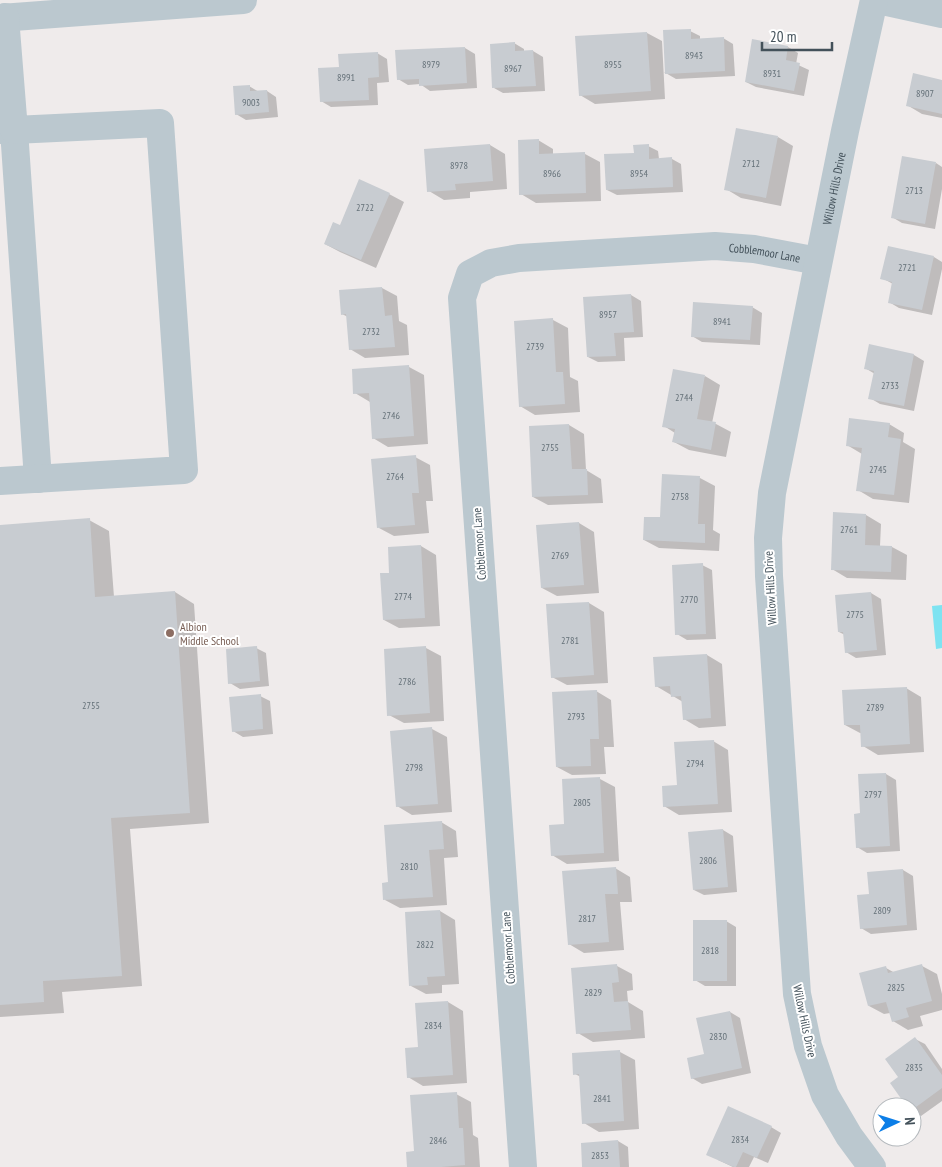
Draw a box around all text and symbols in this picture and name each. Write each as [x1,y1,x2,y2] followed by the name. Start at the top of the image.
[762,20,832,52] scale bar
[770,27,796,46] text: 20 m
[685,49,703,62] house number: 8943
[422,58,440,71] house number: 8979
[604,58,622,71] house number: 8955
[504,62,522,75] house number: 8967
[763,67,781,80] house number: 8931
[337,71,355,84] house number: 8991
[916,87,934,100] house number: 8907
[242,96,260,109] house number: 9003
[819,151,848,226] street label: Willow Hills Drive
[742,157,760,170] house number: 2712
[450,159,468,172] house number: 8978
[543,167,562,180] house number: 8966
[630,167,649,180] house number: 8954
[905,184,923,197] house number: 2713
[356,201,374,214] house number: 2722
[728,240,802,265] street label: Cobblemoor Lane
[898,261,916,274] house number: 2721
[599,308,617,321] house number: 8957
[713,315,731,328] house number: 8941
[362,325,380,338] house number: 2732
[526,340,544,353] house number: 2739
[881,379,899,392] house number: 2733
[675,391,694,404] house number: 2744
[382,409,401,422] house number: 2746
[541,441,559,454] house number: 2755
[869,463,887,476] house number: 2745
[386,470,405,483] house number: 2764
[671,490,689,503] house number: 2758
[469,507,489,581] street label: Cobblemoor Lane
[840,523,858,536] house number: 2761
[551,549,569,562] house number: 2769
[761,551,779,625] street label: Willow Hills Drive
[394,590,413,603] house number: 2774
[680,593,699,606] house number: 2770
[846,608,864,621] house number: 2775
[180,619,239,648] place label: Albion Middle School
[164,627,176,639] marker: Albion Middle School
[561,634,579,647] house number: 2781
[398,675,417,688] house number: 2786
[82,699,100,712] house number: 2755
[866,701,884,714] house number: 2789
[567,710,585,723] house number: 2793
[686,757,705,770] house number: 2794
[405,761,423,774] house number: 2798
[864,788,882,801] house number: 2797
[573,796,591,809] house number: 2805
[699,854,718,867] house number: 2806
[400,860,419,873] house number: 2810
[873,904,891,917] house number: 2809
[498,911,518,985] street label: Cobblemoor Lane
[578,912,596,925] house number: 2817
[416,938,434,951] house number: 2822
[701,944,719,957] house number: 2818
[887,981,905,994] house number: 2825
[790,983,820,1059] street label: Willow Hills Drive
[584,986,602,999] house number: 2829
[424,1019,443,1032] house number: 2834
[709,1030,728,1043] house number: 2830
[905,1061,923,1074] house number: 2835
[593,1092,611,1105] house number: 2841
[872,1097,922,1147] north arrow
[901,1117,919,1125] text: N
[731,1133,750,1146] house number: 2834
[429,1134,448,1147] house number: 2846
[591,1149,609,1162] house number: 2853

